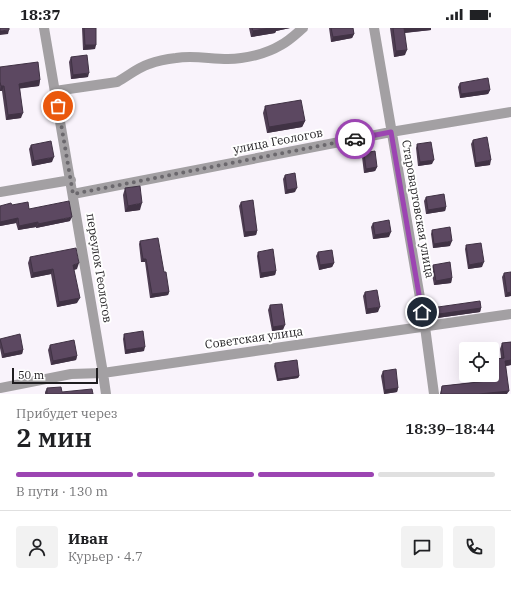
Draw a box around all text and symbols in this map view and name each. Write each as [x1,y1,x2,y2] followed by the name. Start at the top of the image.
[20,5,61,24] text: 18:37
[41,89,75,123] pin
[47,95,69,117] icon: bag
[335,119,375,159] courier
[232,124,324,157] street label: улица Геологов
[344,128,366,150] icon: car
[399,139,438,280] street label: Старовартовская улица
[83,212,116,324] street label: переулок Геологов
[405,295,439,329] pin
[411,301,433,323] icon: home
[204,323,304,352] street label: Советская улица
[459,342,499,382] map controls
[459,342,499,382] button: locate
[12,366,98,385] scale bar
[18,368,44,382] text: 50 m
[16,405,118,422] text: Прибудет через
[405,419,495,438] text: 18:39–18:44
[16,420,92,454] text: 2 мин
[16,483,108,500] text: В пути · 130 m
[16,526,58,568] button: person
[401,526,443,568] button: chat
[453,526,495,568] button: phone
[68,529,108,548] text: Иван
[68,548,143,565] text: Курьер · 4.7

